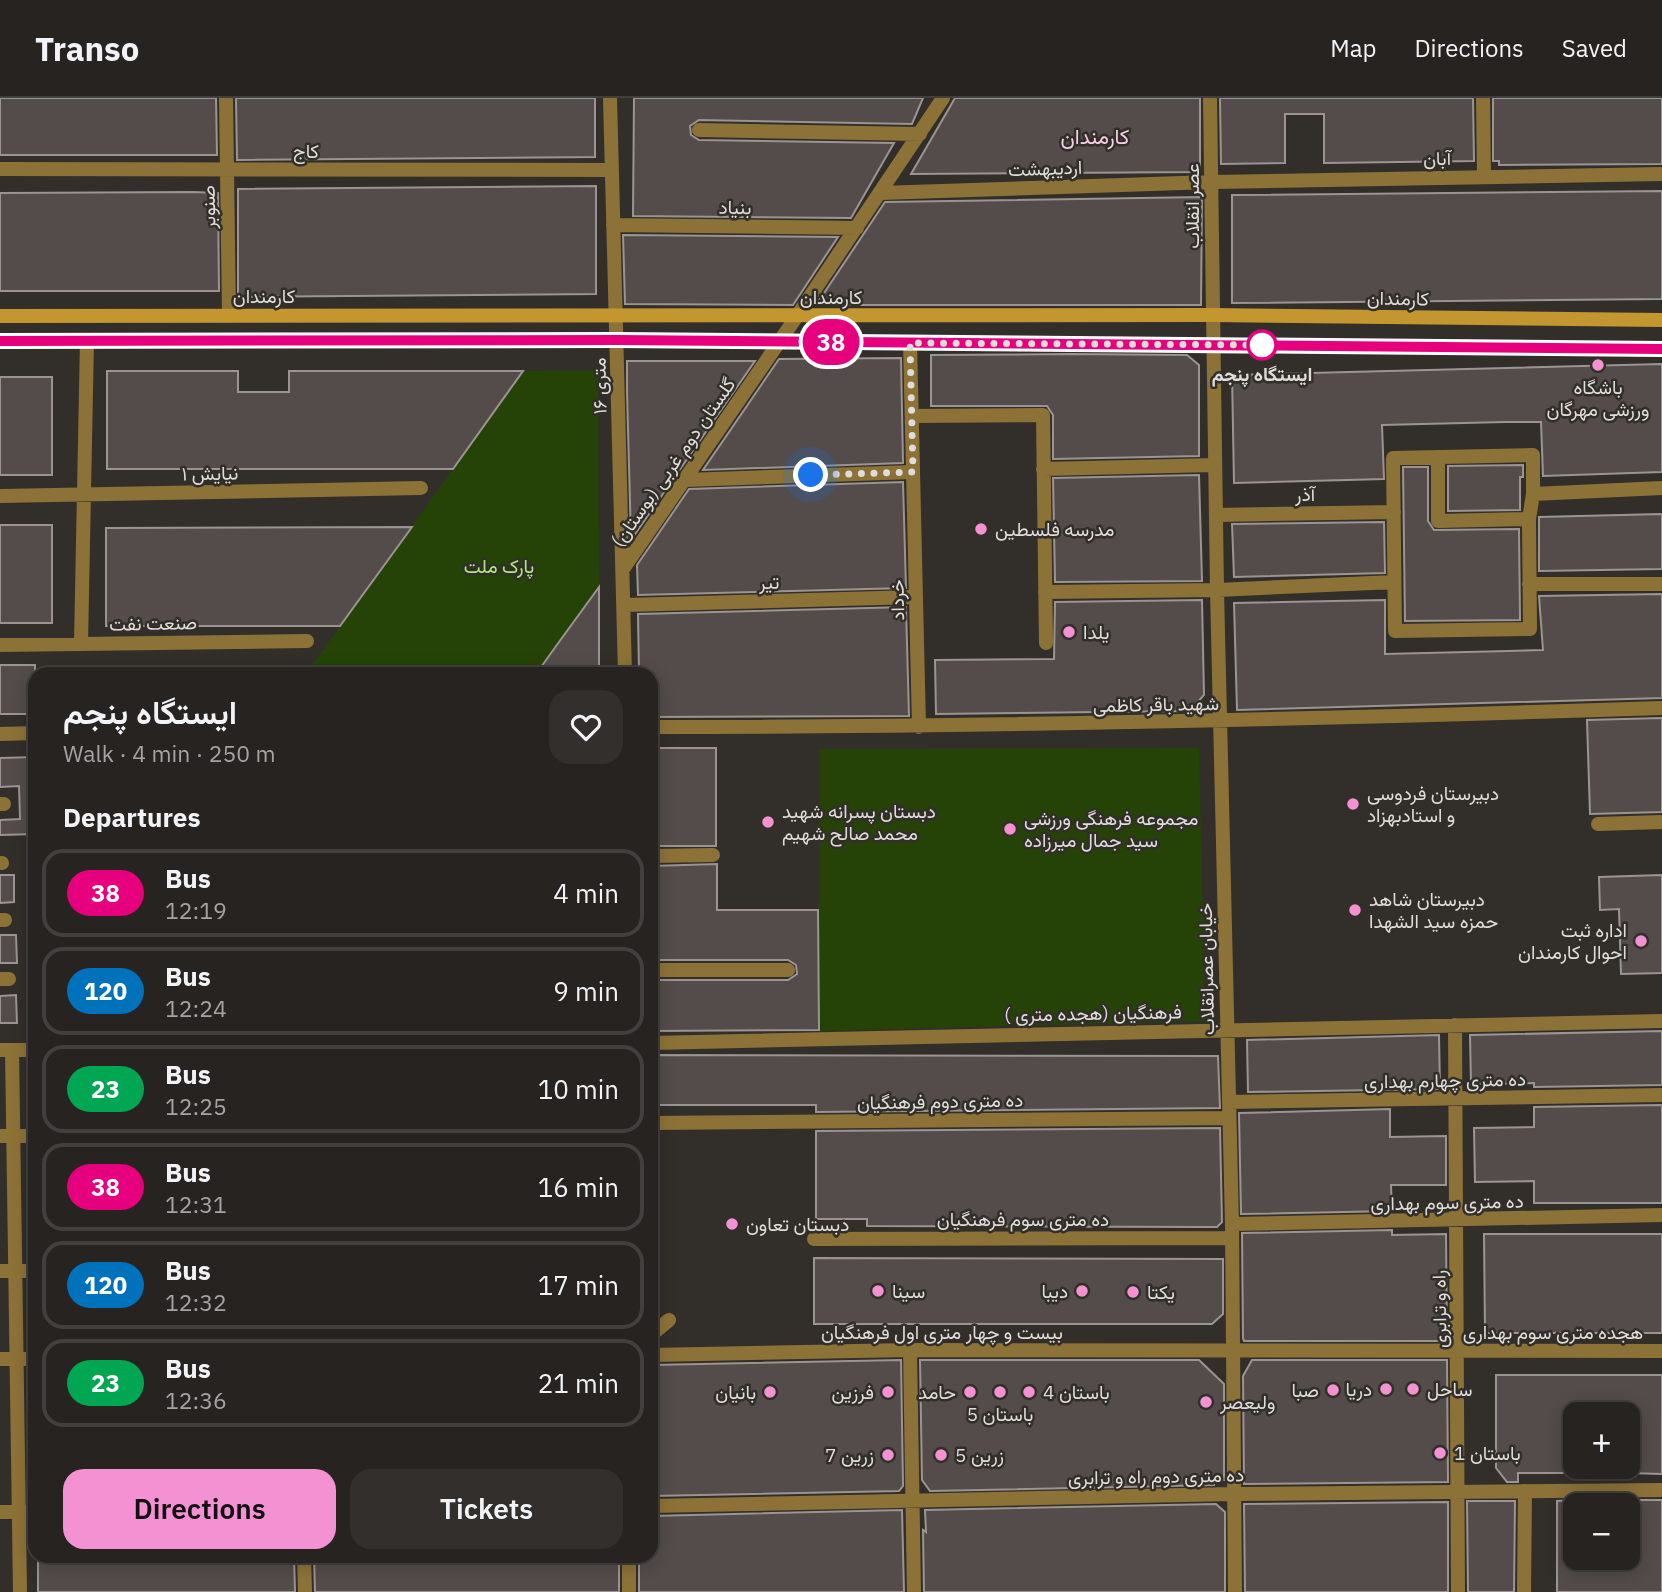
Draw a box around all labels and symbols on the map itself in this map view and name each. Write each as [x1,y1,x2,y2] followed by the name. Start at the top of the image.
[1061,122,1129,150] district label: کارمندان
[293,139,319,164] street label: کاج
[1423,146,1453,170] street label: آبان
[1008,155,1082,181] street label: اردیبهشت
[1180,163,1204,249] street label: عصر انقلاب
[196,185,220,230] street label: صنوبر
[718,195,752,219] street label: بنیاد
[233,284,295,308] street label: کارمندان
[800,285,862,309] street label: کارمندان
[1367,285,1429,311] street label: کارمندان
[800,319,862,365] line badge: 38
[1247,330,1277,360] marker: ایستگاه پنجم
[587,357,611,415] street label: ۱۶ متری
[1590,357,1606,373] marker: باشگاه ورزشی مهرگان
[1212,362,1312,388] place label: ایستگاه پنجم
[605,373,741,552] street label: گلستان دوم غربی (بوستان)
[1547,375,1649,421] place label: باشگاه ورزشی مهرگان
[793,457,828,492] your location
[181,461,239,485] street label: نیایش ۱
[1294,482,1317,506] street label: آذر
[995,517,1114,541] place label: مدرسه فلسطین
[973,521,989,537] marker: مدرسه فلسطین
[464,554,534,580] park label: پارک ملت
[757,570,780,594] street label: تیر
[885,579,909,621] street label: خرداد
[109,610,197,636] street label: صنعت نفت
[1083,620,1109,644] place label: یلدا
[1061,624,1077,640] marker: یلدا
[1093,691,1219,717] street label: شهید باقر کاظمی
[1367,781,1499,827] place label: دبیرستان فردوسی و استادبهزاد
[1345,796,1361,812] marker: دبیرستان فردوسی و استادبهزاد
[782,799,936,847] place label: دبستان پسرانه شهید محمد صالح شهیم
[1024,806,1198,852] place label: مجموعه فرهنگی ورزشی سید جمال میرزاده
[760,814,776,830] marker: دبستان پسرانه شهید محمد صالح شهیم
[1002,821,1018,837] marker: مجموعه فرهنگی ورزشی سید جمال میرزاده
[1369,887,1498,933] place label: دبیرستان شاهد حمزه سید الشهدا
[1347,902,1363,918] marker: دبیرستان شاهد حمزه سید الشهدا
[1193,903,1219,1035] street label: خیابان عصرانقلاب
[1518,918,1627,964] place label: اداره ثبت احوال کارمندان
[1633,933,1649,949] marker: اداره ثبت احوال کارمندان
[1004,999,1182,1027] street label: فرهنگیان (هجده متری )
[1364,1067,1526,1095] street label: ده متری چهارم بهداری
[857,1088,1023,1115] street label: ده متری دوم فرهنگیان
[1370,1189,1524,1216] street label: ده متری سوم بهداری
[937,1207,1109,1232] street label: ده متری سوم فرهنگیان
[746,1212,849,1236] place label: دبستان تعاون
[724,1216,740,1232] marker: دبستان تعاون
[1426,1270,1452,1348] street label: راه و ترابری
[892,1279,925,1303] place label: سینا
[1041,1279,1068,1303] place label: دیبا
[1147,1280,1175,1304] place label: یکتا
[870,1283,886,1299] marker: سینا
[1074,1283,1090,1299] marker: دیبا
[1125,1284,1141,1300] marker: یکتا
[821,1320,1063,1346] street label: بیست و چهار متری اول فرهنگیان
[1463,1320,1643,1345] street label: هجده متری سوم بهداری
[1346,1377,1372,1401] place label: دریا
[1427,1377,1472,1401] place label: ساحل
[1292,1378,1319,1402] place label: صبا
[715,1380,756,1404] place label: بانیان
[831,1380,874,1404] place label: فرزین
[918,1380,956,1404] place label: حامد
[1043,1380,1110,1404] place label: باستان 4
[1378,1381,1394,1397] marker: دریا
[1405,1381,1421,1397] marker: ساحل
[1325,1382,1341,1398] marker: صبا
[762,1384,778,1400] marker: بانیان
[880,1384,896,1400] marker: فرزین
[962,1384,978,1400] marker: حامد
[992,1384,1008,1400] marker: باستان 5
[1021,1384,1037,1400] marker: باستان 4
[1219,1390,1275,1414] place label: ولیعصر
[1198,1394,1214,1410] marker: ولیعصر
[967,1402,1033,1426] place label: باستان 5
[1454,1441,1521,1465] place label: باستان 1
[825,1443,874,1467] place label: زرین 7
[955,1443,1004,1467] place label: زرین 5
[1432,1445,1448,1461] marker: باستان 1
[880,1447,896,1463] marker: زرین 7
[933,1447,949,1463] marker: زرین 5
[1068,1462,1244,1491] street label: ده متری دوم راه و ترابری

